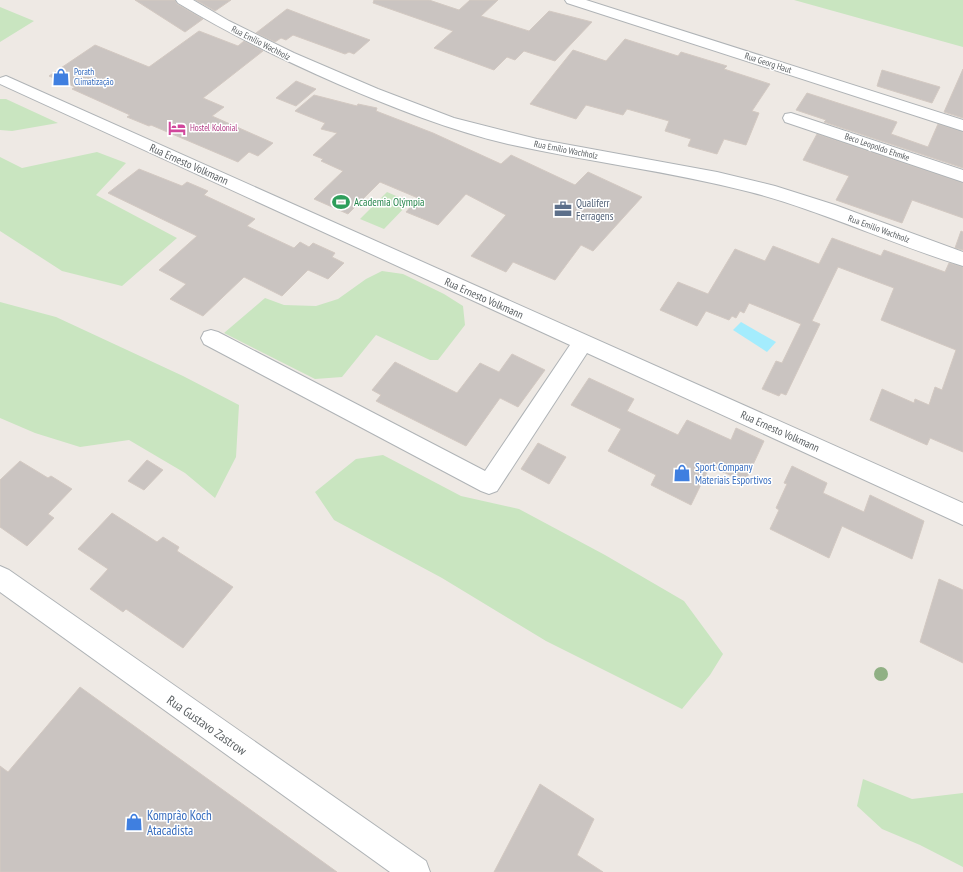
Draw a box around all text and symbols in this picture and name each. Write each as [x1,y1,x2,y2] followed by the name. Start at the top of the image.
[230,23,293,62] street label: Rua Emílio Wachholz
[743,50,794,75] street label: Rua Georg Haut
[74,66,114,87] place label: Porath Climatização
[51,67,71,87] shop icon: Porath Climatização
[167,118,187,138] hotel icon: Hostel Kolonial
[190,122,238,133] place label: Hostel Kolonial
[843,130,911,163] street label: Beco Leopoldo Ehmke
[533,138,599,161] street label: Rua Emílio Wachholz
[147,140,231,188] street label: Rua Ernesto Volkmann
[331,192,351,212] sports icon: Academia Olýmpia
[354,195,424,209] place label: Academia Olýmpia
[576,196,614,223] place label: Qualiferr Ferragens
[553,199,573,219] office icon: Qualiferr Ferragens
[847,212,912,245] street label: Rua Emílio Wachholz
[442,274,526,322] street label: Rua Ernesto Volkmann
[738,407,822,455] street label: Rua Ernesto Volkmann
[695,460,772,487] place label: Sport Company Materiais Esportivos
[672,463,692,483] shop icon: Sport Company Materiais Esportivos
[163,692,250,759] street label: Rua Gustavo Zastrow
[147,807,212,839] place label: Komprão Koch Atacadista
[124,812,144,832] shop icon: Komprão Koch Atacadista

